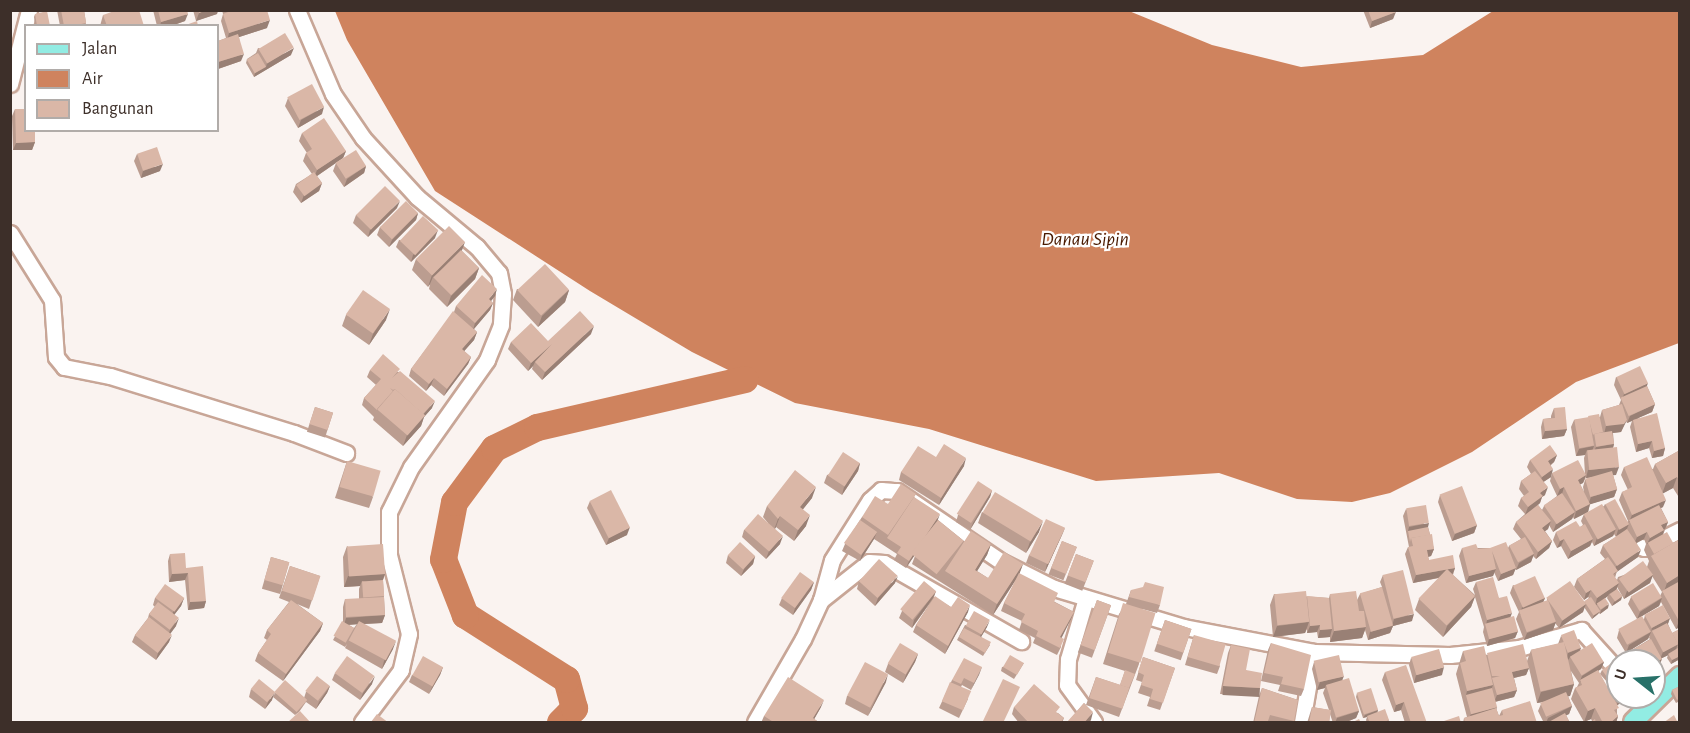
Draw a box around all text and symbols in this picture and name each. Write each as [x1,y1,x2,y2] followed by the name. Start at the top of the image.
[24,24,219,132] legend
[82,40,117,58] text: Jalan
[82,70,103,88] text: Air
[82,100,154,118] text: Bangunan
[1041,227,1129,251] water label: Danau Sipin
[1606,649,1666,709] north arrow
[1612,667,1630,682] text: U

